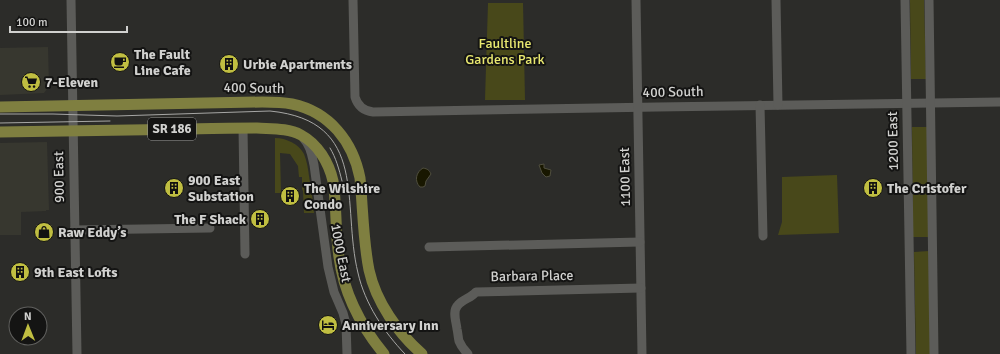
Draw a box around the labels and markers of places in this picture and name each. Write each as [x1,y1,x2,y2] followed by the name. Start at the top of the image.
[134,46,191,79] place label: The Fault Line Cafe
[109,51,131,73] cafe icon: The Fault Line Cafe
[218,53,240,75] building icon: Urbie Apartments
[243,56,352,73] place label: Urbie Apartments
[20,71,42,93] supermarket icon: 7-Eleven
[45,74,98,91] place label: 7-Eleven
[188,172,254,205] place label: 900 East Substation
[163,177,185,199] building icon: 900 East Substation
[862,177,884,199] building icon: The Cristofer
[304,180,380,213] place label: The Wilshire Condo
[887,180,967,197] place label: The Cristofer
[279,185,301,207] building icon: The Wilshire Condo
[249,208,271,230] building icon: The F Shack
[174,211,247,228] place label: The F Shack
[33,221,55,243] shop icon: Raw Eddy’s
[58,224,126,241] place label: Raw Eddy’s
[9,261,31,283] building icon: 9th East Lofts
[34,264,117,281] place label: 9th East Lofts
[317,314,339,336] hotel icon: Anniversary Inn
[342,317,439,334] place label: Anniversary Inn

